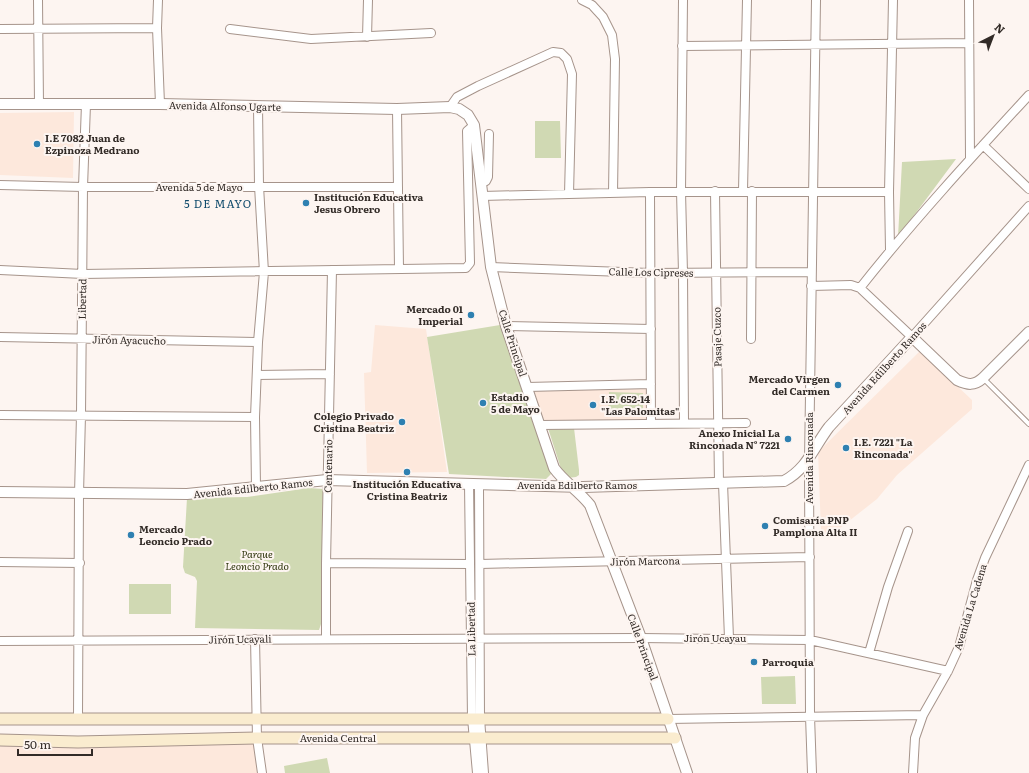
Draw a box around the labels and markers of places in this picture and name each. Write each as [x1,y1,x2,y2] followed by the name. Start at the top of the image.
[45,130,140,157] place label: I.E 7082 Juan de Ezpinoza Medrano
[32,139,42,149] marker: I.E 7082 Juan de Ezpinoza Medrano
[314,189,423,216] place label: Institución Educativa Jesus Obrero
[301,198,311,208] marker: Institución Educativa Jesus Obrero
[406,301,463,328] place label: Mercado 01 Imperial
[466,310,476,320] marker: Mercado 01 Imperial
[749,371,830,398] place label: Mercado Virgen del Carmen
[833,380,843,390] marker: Mercado Virgen del Carmen
[491,389,540,416] place label: Estadio 5 de Mayo
[601,391,679,418] place label: I.E. 652-14 "Las Palomitas"
[478,398,488,408] marker: Estadio 5 de Mayo
[588,400,598,410] marker: I.E. 652-14 "Las Palomitas"
[313,408,395,435] place label: Colegio Privado Cristina Beatriz
[397,417,407,427] marker: Colegio Privado Cristina Beatriz
[689,425,780,452] place label: Anexo Inicial La Rinconada N° 7221
[783,434,793,444] marker: Anexo Inicial La Rinconada N° 7221
[854,434,913,461] place label: I.E. 7221 "La Rinconada"
[841,443,851,453] marker: I.E. 7221 "La Rinconada"
[402,467,412,477] marker: Institución Educativa Cristina Beatriz
[352,476,462,503] place label: Institución Educativa Cristina Beatriz
[773,512,857,539] place label: Comisaría PNP Pamplona Alta II
[139,521,212,548] place label: Mercado Leoncio Prado
[760,521,770,531] marker: Comisaría PNP Pamplona Alta II
[126,530,136,540] marker: Mercado Leoncio Prado
[762,654,814,669] place label: Parroquia
[749,657,759,667] marker: Parroquia

